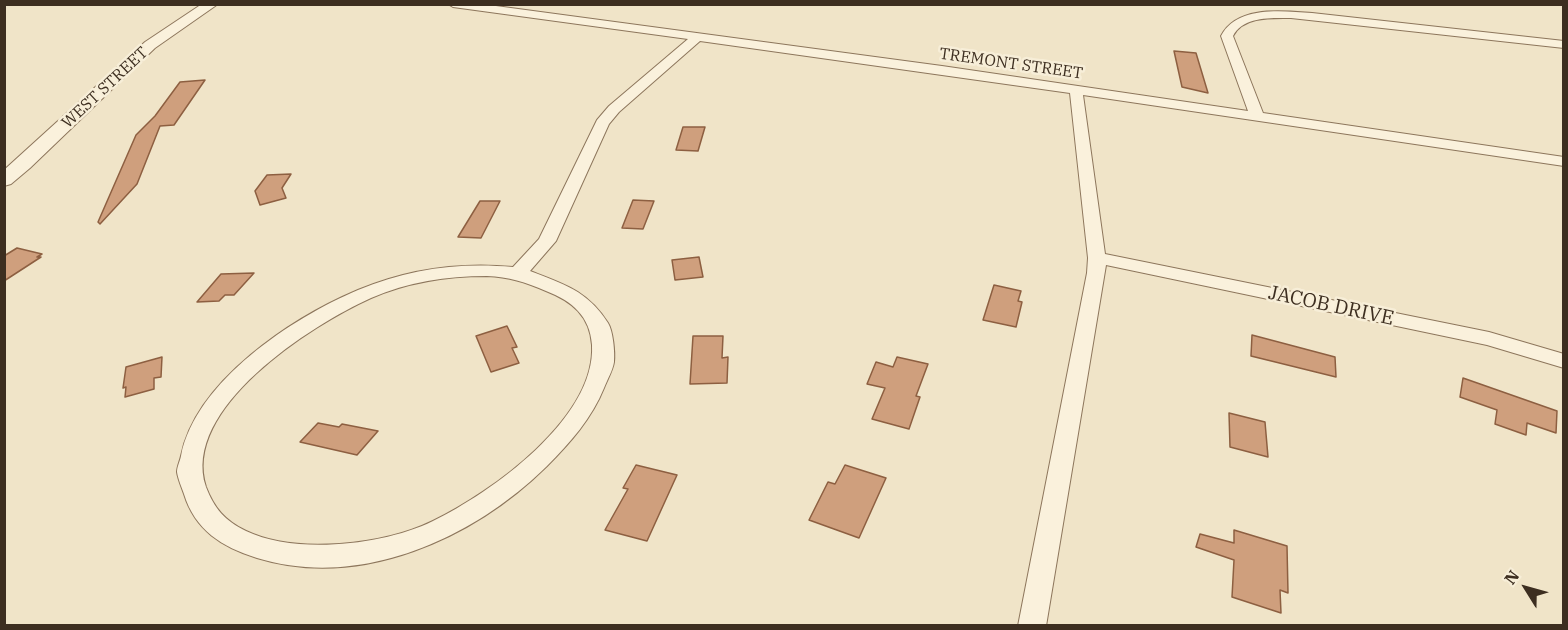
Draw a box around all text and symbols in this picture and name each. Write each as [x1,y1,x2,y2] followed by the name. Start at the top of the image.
[58,43,152,133] street label: WEST STREET
[938,44,1084,84] street label: TREMONT STREET
[1266,281,1396,331] street label: JACOB DRIVE
[1496,558,1556,618] north arrow
[1500,566,1523,588] text: N

